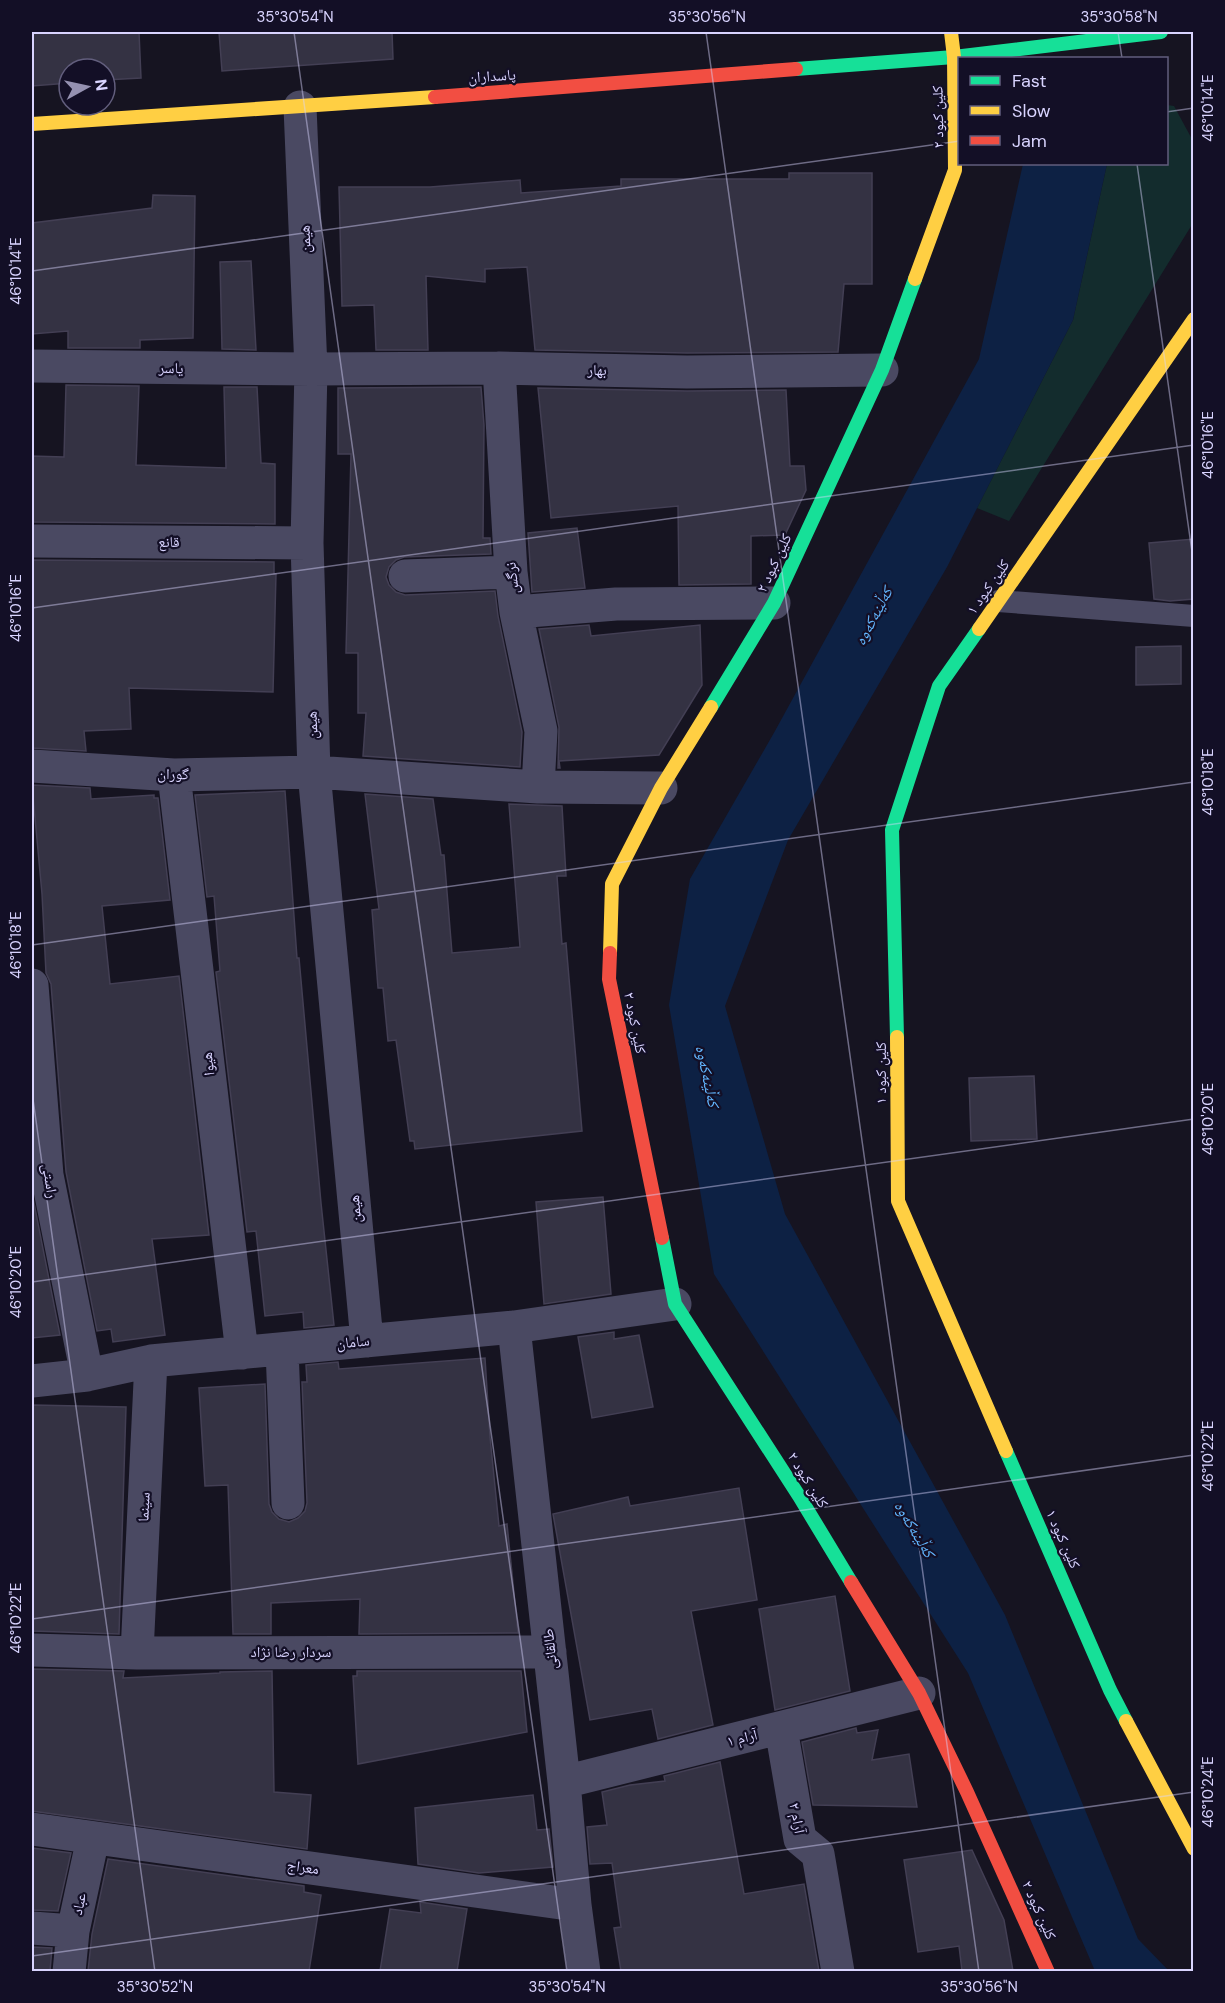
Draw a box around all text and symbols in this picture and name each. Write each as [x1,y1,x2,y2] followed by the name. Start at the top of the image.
[256,7,334,27] text: 35°30'54"N
[668,7,746,27] text: 35°30'56"N
[1080,7,1158,27] text: 35°30'58"N
[57,57,117,117] north arrow
[958,57,1168,165] legend
[468,64,516,88] street label: پاسداران
[1012,69,1047,93] text: Fast
[1198,74,1218,142] text: 46°10'14"E
[90,78,113,92] text: N
[927,86,949,148] street label: کلین کبود ۲
[1012,99,1051,123] text: Slow
[1012,129,1047,153] text: Jam
[295,225,315,253] street label: هیمن
[6,237,26,305] text: 46°10'14"E
[157,358,184,378] street label: یاسر
[586,360,607,380] street label: بهار
[1198,411,1218,479] text: 46°10'16"E
[752,530,796,596] street label: کلین کبود ۲
[158,532,180,552] street label: قانع
[962,556,1014,618] street label: کلین کبود ۱
[500,561,524,595] street label: نرگس
[6,574,26,642] text: 46°10'16"E
[849,581,899,649] water label: کەڵینەکەوە
[302,711,322,739] street label: هیمن
[1198,748,1218,816] text: 46°10'18"E
[157,764,189,784] street label: گوران
[6,911,26,979] text: 46°10'18"E
[619,990,651,1056] street label: کلین کبود ۲
[871,1042,891,1104] street label: کلین کبود ۱
[691,1043,725,1111] water label: کەڵینەکەوە
[197,1051,219,1077] street label: هیوا
[1198,1083,1218,1155] text: 46°10'20"E
[37,1162,63,1200] street label: راستی
[344,1194,366,1224] street label: هیمن
[6,1246,26,1318] text: 46°10'20"E
[335,1330,371,1354] street label: سامان
[1198,1420,1218,1492] text: 46°10'22"E
[783,1448,833,1512] street label: کلین کبود ۲
[133,1492,155,1522] street label: سینما
[889,1497,941,1564] water label: کەڵینەکەوە
[1041,1506,1085,1572] street label: کلین کبود ۱
[6,1582,26,1654] text: 46°10'22"E
[538,1628,562,1670] street label: طالقانی
[251,1642,332,1662] street label: سردار رضا نژاد
[725,1724,761,1751] street label: آرام ۱
[1198,1756,1218,1828] text: 46°10'24"E
[784,1801,810,1836] street label: آرام ۲
[286,1855,320,1879] street label: معراج
[1017,1877,1061,1943] street label: کلین کبود ۲
[67,1891,91,1917] street label: عباد
[117,1977,193,1997] text: 35°30'52"N
[528,1977,606,1997] text: 35°30'54"N
[940,1977,1018,1997] text: 35°30'56"N

